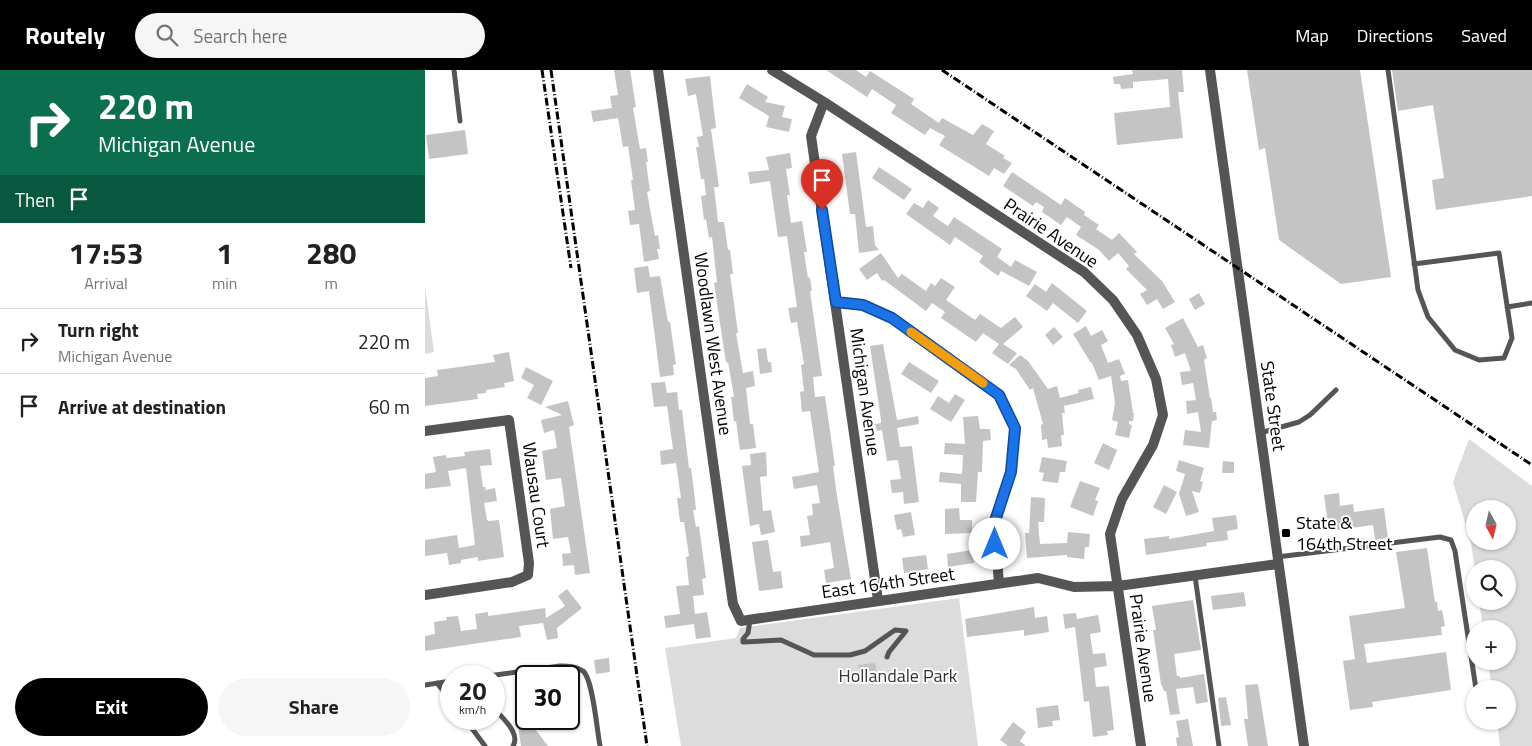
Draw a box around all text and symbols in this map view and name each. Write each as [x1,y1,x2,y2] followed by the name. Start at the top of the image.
[135,13,485,58] search box
[25,17,105,53] text: Routely
[153,21,181,49] icon: search
[193,21,287,50] text: Search here
[1295,22,1329,49] text: Map
[1357,22,1433,49] text: Directions
[1461,22,1507,49] text: Saved
[98,79,194,133] text: 220 m
[15,90,80,155] icon: right
[98,127,255,161] text: Michigan Avenue
[801,159,843,210] pin
[808,166,836,194] icon: arrive
[15,185,55,214] text: Then
[65,185,93,213] icon: arrive
[998,191,1104,274] street label: Prairie Avenue
[69,230,143,276] text: 17:53
[216,230,233,276] text: 1
[306,230,356,276] text: 280
[687,251,740,437] street label: Woodlawn West Avenue
[84,271,128,295] text: Arrival
[212,271,237,295] text: min
[325,271,338,295] text: m
[58,315,139,344] text: Turn right
[843,326,888,458] street label: Michigan Avenue
[15,327,43,355] icon: right
[358,327,410,356] text: 220 m
[58,344,172,368] text: Michigan Avenue
[1254,359,1293,453] street label: State Street
[15,392,43,420] icon: arrive
[58,392,226,421] text: Arrive at destination
[369,392,410,421] text: 60 m
[516,440,557,550] street label: Wausau Court
[1466,500,1516,550] north arrow
[1466,500,1516,730] map controls
[1296,509,1393,557] place label: State & 164th Street
[968,517,1020,569] position arrow
[1280,527,1292,539] marker: State & 164th Street
[820,560,957,605] street label: East 164th Street
[1466,560,1516,610] button: search
[1123,592,1164,704] street label: Prairie Avenue
[1466,620,1516,670] button: +
[839,662,958,689] park label: Hollandale Park
[515,665,580,730] speed limit sign: 30
[458,672,487,710] text: 20
[15,678,208,736] button: Exit
[218,678,410,736] button: Share
[1466,680,1516,730] button: −
[459,700,486,719] text: km/h

